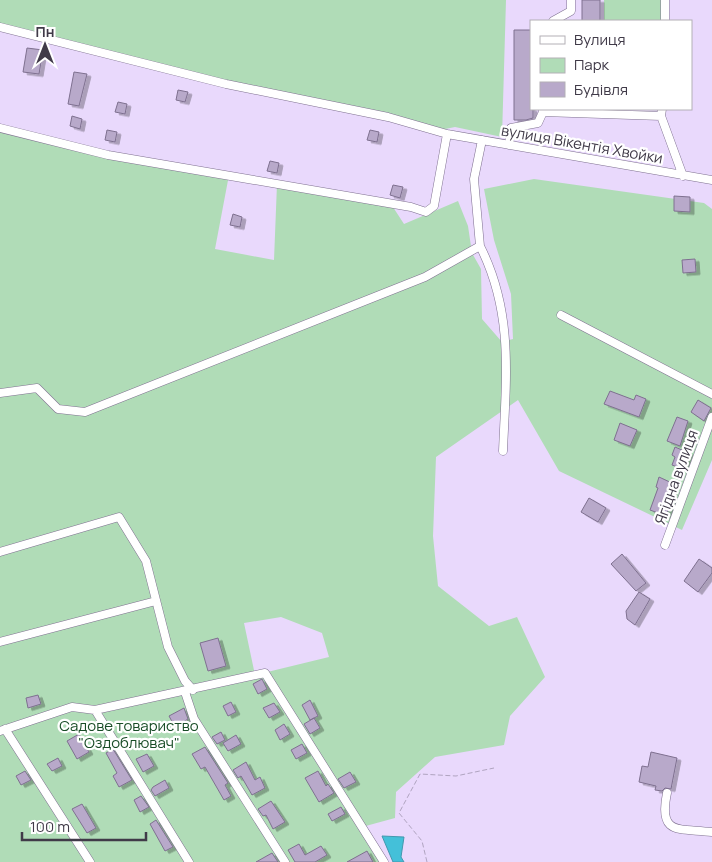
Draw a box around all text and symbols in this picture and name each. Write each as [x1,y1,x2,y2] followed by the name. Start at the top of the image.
[20,20,70,70] north arrow
[530,20,692,110] legend
[36,22,54,41] text: Пн
[574,29,626,50] text: Вулиця
[574,54,610,75] text: Парк
[574,79,628,100] text: Будівля
[500,119,664,169] street label: вулиця Вікентія Хвойки
[649,427,703,527] street label: Ягідна вулиця
[59,715,199,753] park label: Садове товариство "Оздоблювач"
[22,810,146,842] scale bar
[30,816,70,837] text: 100 m

